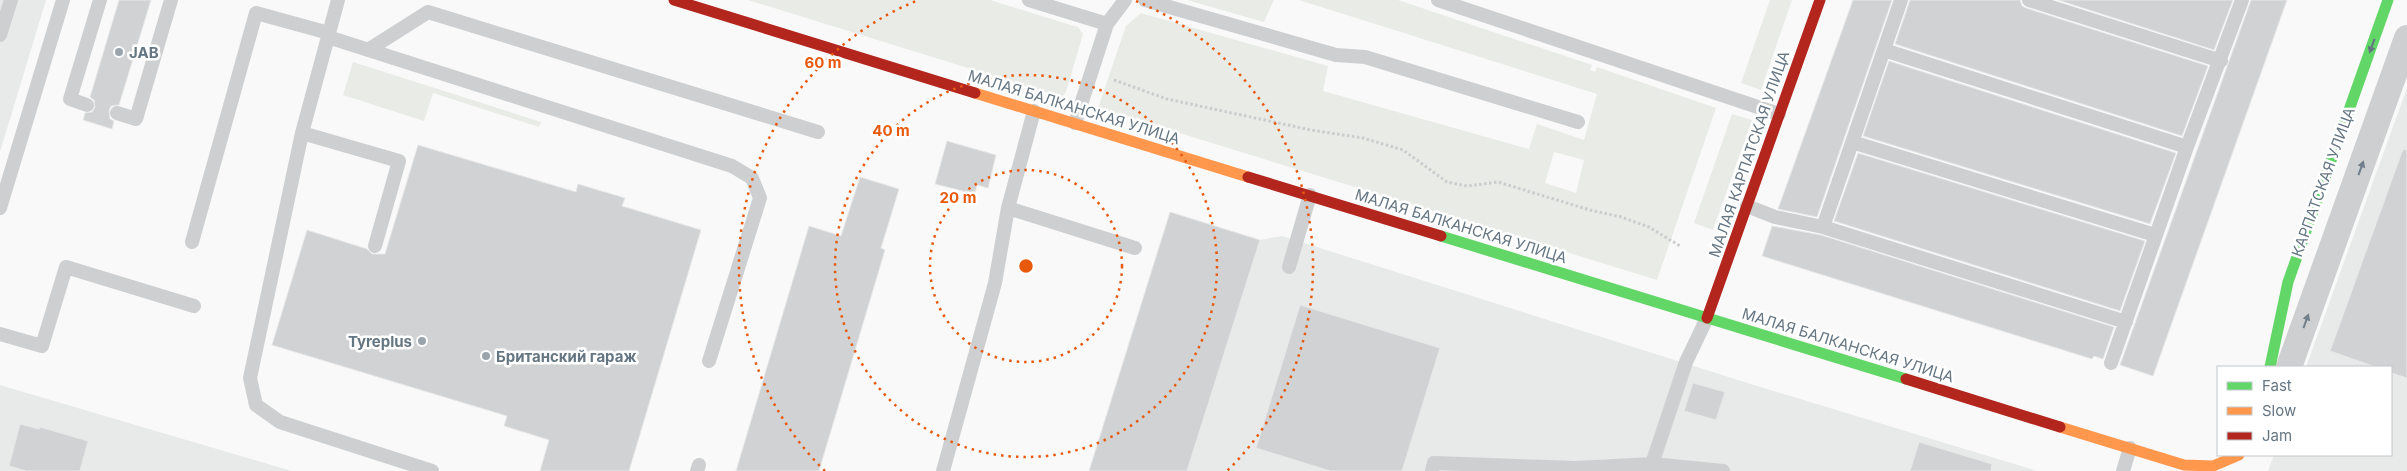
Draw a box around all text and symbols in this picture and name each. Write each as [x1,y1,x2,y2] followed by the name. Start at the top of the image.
[2368,39,2376,54] one-way arrow
[129,43,159,62] place label: JAB
[113,46,125,58] marker: JAB
[1705,48,1793,260] street label: МАЛАЯ КАРПАТСКАЯ УЛИЦА
[804,53,842,72] text: 60 m
[966,66,1182,148] street label: МАЛАЯ БАЛКАНСКАЯ УЛИЦА
[2287,105,2359,259] street label: КАРПАТСКАЯ УЛИЦА
[872,121,910,140] text: 40 m
[2357,161,2365,176] one-way arrow
[1353,185,1569,267] street label: МАЛАЯ БАЛКАНСКАЯ УЛИЦА
[940,188,976,207] text: 20 m
[1017,257,1035,275] centre of rings
[1740,304,1956,386] street label: МАЛАЯ БАЛКАНСКАЯ УЛИЦА
[2303,314,2310,329] one-way arrow
[348,332,412,351] place label: Tyreplus
[416,335,428,347] marker: Tyreplus
[496,347,636,366] place label: Британский гараж
[480,350,492,362] marker: Британский гараж
[2217,366,2392,456] legend
[2262,376,2292,395] text: Fast
[2262,401,2296,420] text: Slow
[2262,426,2292,445] text: Jam

